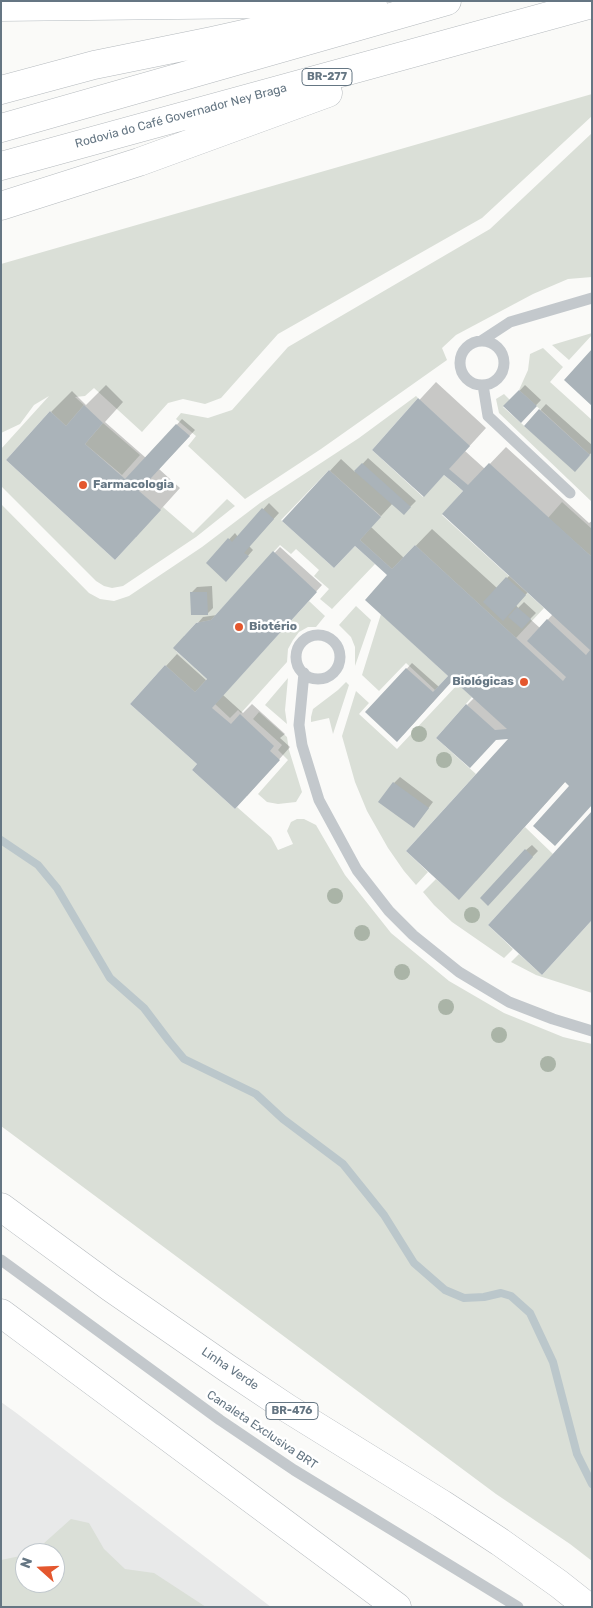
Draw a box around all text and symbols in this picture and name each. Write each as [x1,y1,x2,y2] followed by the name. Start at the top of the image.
[302,68,352,86] road number: BR-277
[74,81,288,151] street label: Rodovia do Café Governador Ney Braga
[93,478,174,492] place label: Farmacologia
[77,479,89,491] marker: Farmacologia
[249,620,297,634] place label: Biotério
[233,621,245,633] marker: Biotério
[452,675,514,689] place label: Biológicas
[518,676,530,688] marker: Biológicas
[199,1345,261,1393] street label: Linha Verde
[204,1388,320,1472] street label: Canaleta Exclusiva BRT
[266,1402,318,1420] road number: BR-476
[15,1543,65,1593] north arrow
[17,1555,36,1571] text: N

